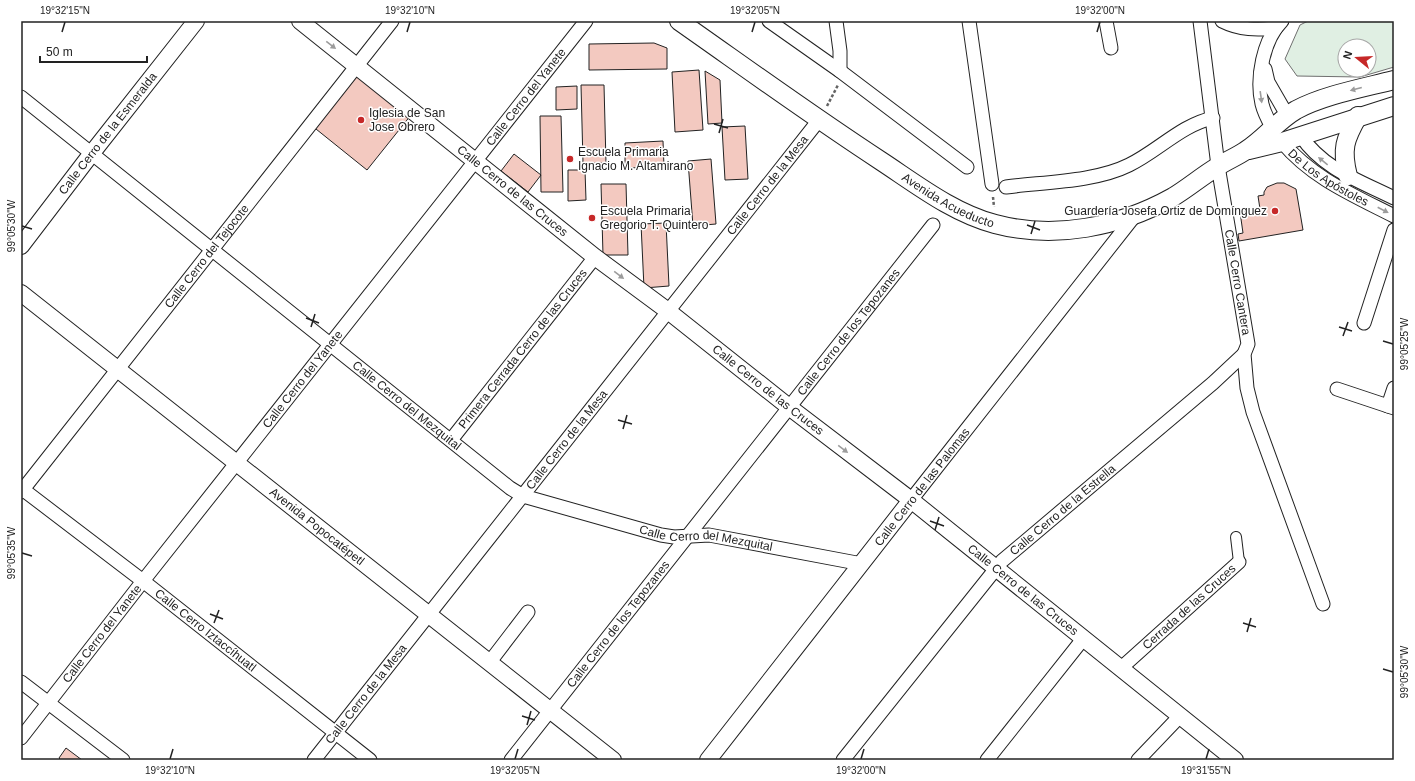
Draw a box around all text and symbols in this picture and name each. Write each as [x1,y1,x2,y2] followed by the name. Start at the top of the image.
[40,5,90,16] text: 19°32'15"N
[385,5,435,16] text: 19°32'10"N
[730,5,780,16] text: 19°32'05"N
[1075,5,1125,16] text: 19°32'00"N
[40,38,147,64] scale bar
[1337,38,1377,78] north arrow
[326,41,337,49] one-way arrow
[46,45,73,59] text: 50 m
[483,45,569,149] street label: Calle Cerro del Yanete
[1341,49,1354,61] text: N
[56,69,160,197] street label: Calle Cerro de la Esmeralda
[1350,87,1362,93] one-way arrow
[1258,90,1264,103] one-way arrow
[369,106,445,134] place label: Iglesia de San Jose Obrero
[356,115,366,125] marker: Iglesia de San Jose Obrero
[724,133,811,238] street label: Calle Cerro de la Mesa
[454,142,570,239] street label: Calle Cerro de las Cruces
[578,145,694,173] place label: Escuela Primaria Ignacio M. Altamirano
[1285,146,1371,209] street label: De Los Apóstoles
[565,154,575,164] marker: Escuela Primaria Ignacio M. Altamirano
[1317,156,1328,165] one-way arrow
[899,170,996,230] street label: Avenida Acueducto
[6,199,17,252] text: 99°05'30"W
[162,201,252,311] street label: Calle Cerro del Tejocote
[600,204,709,232] place label: Escuela Primaria Gregorio T. Quintero
[1064,204,1267,218] place label: Guardería Josefa Ortiz de Domínguez
[1270,206,1280,216] marker: Guardería Josefa Ortiz de Domínguez
[1377,207,1388,213] one-way arrow
[587,213,597,223] marker: Escuela Primaria Gregorio T. Quintero
[1222,228,1253,336] street label: Calle Cerro Cantera
[456,266,590,431] street label: Primera Cerrada Cerro de las Cruces
[794,266,903,398] street label: Calle Cerro de los Tepozanes
[613,270,624,279] one-way arrow
[1399,317,1410,370] text: 99°05'25"W
[260,327,346,431] street label: Calle Cerro del Yanete
[710,342,826,438] street label: Calle Cerro de las Cruces
[350,358,464,453] street label: Calle Cerro del Mezquital
[523,387,610,492] street label: Calle Cerro de la Mesa
[872,425,972,549] street label: Calle Cerro de las Palomas
[838,444,849,453] one-way arrow
[1007,461,1118,558] street label: Calle Cerro de la Estrella
[267,485,367,568] street label: Avenida Popocatépetl
[638,522,774,554] street label: Calle Cerro del Mezquital
[6,526,17,579] text: 99°05'35"W
[965,541,1081,638] street label: Calle Cerro de las Cruces
[564,558,672,690] street label: Calle Cerro de los Tepozanes
[1140,561,1239,652] street label: Cerrada de las Cruces
[59,582,145,686] street label: Calle Cerro del Yanete
[152,586,259,674] street label: Calle Cerro Iztaccíhuatl
[322,641,410,747] street label: Calle Cerro de la Mesa
[1399,645,1410,698] text: 99°05'30"W
[145,765,195,776] text: 19°32'10"N
[490,765,540,776] text: 19°32'05"N
[836,765,886,776] text: 19°32'00"N
[1181,765,1231,776] text: 19°31'55"N

